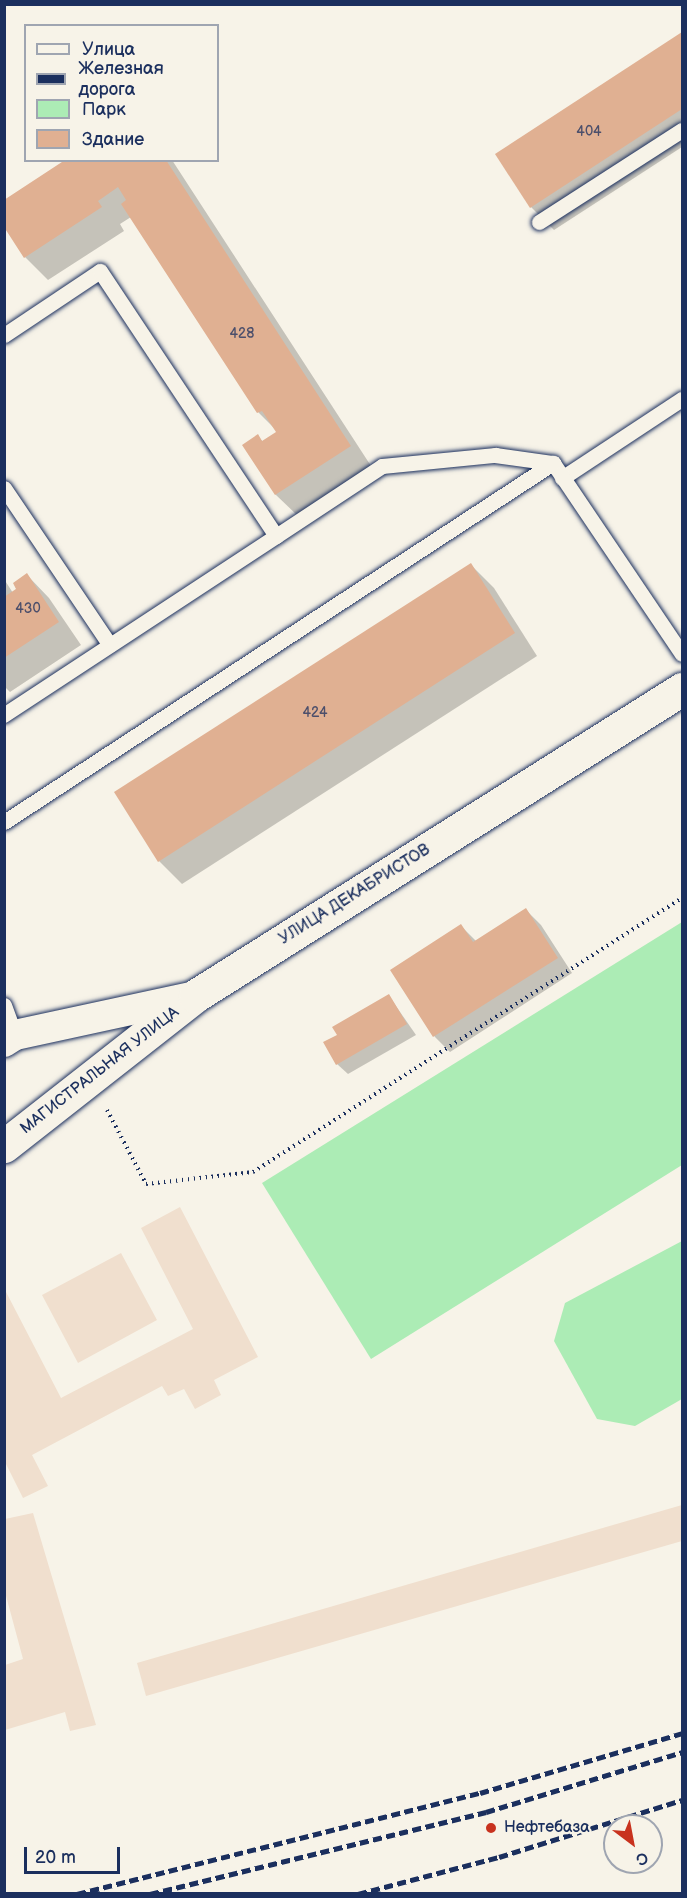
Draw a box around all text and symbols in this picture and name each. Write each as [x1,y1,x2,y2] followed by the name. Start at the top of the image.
[24,24,219,162] legend
[82,39,135,60] text: Улица
[78,58,164,100] text: Железная дорога
[82,99,126,120] text: Парк
[576,124,602,140] house number: 404
[82,129,144,150] text: Здание
[230,326,254,342] house number: 428
[15,601,41,617] house number: 430
[302,705,328,721] house number: 424
[276,841,434,949] street label: УЛИЦА ДЕКАБРИСТОВ
[17,1003,183,1139] street label: МАГИСТРАЛЬНАЯ УЛИЦА
[603,1814,663,1874] north arrow
[504,1818,590,1838] place label: Нефтебаза
[482,1819,500,1837] marker: Нефтебаза
[27,1835,123,1873] scale bar
[35,1847,76,1868] text: 20 m
[632,1847,651,1869] text: С

